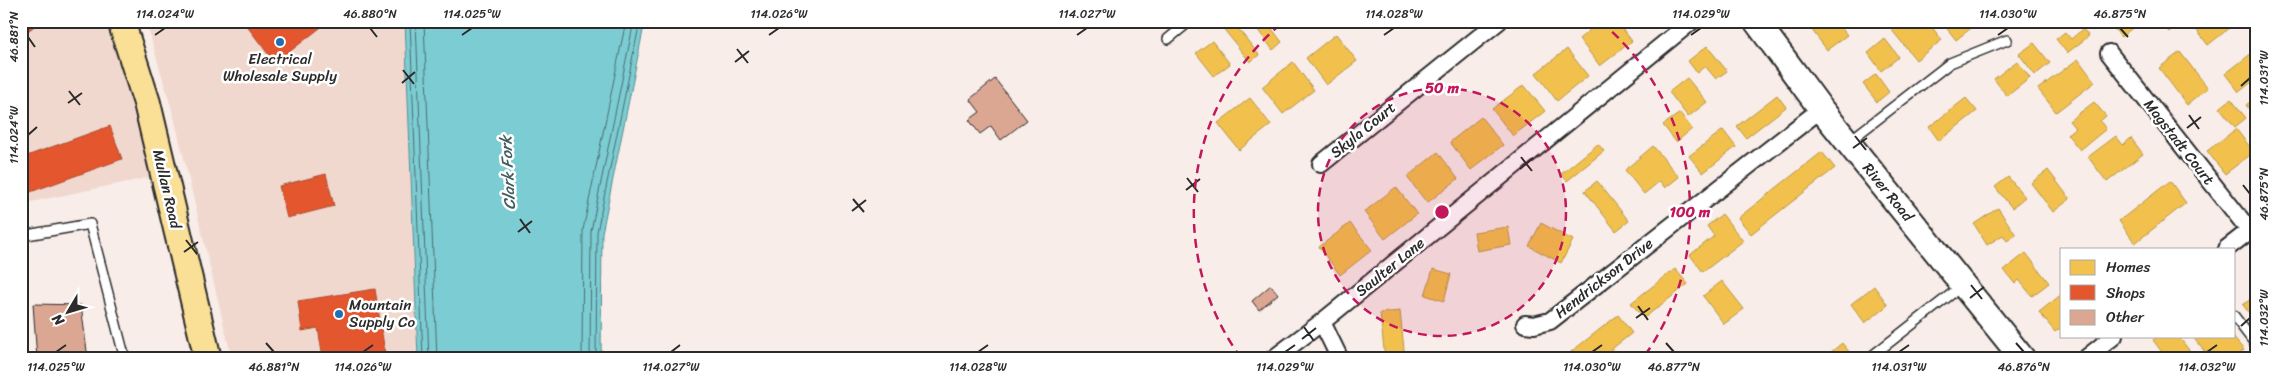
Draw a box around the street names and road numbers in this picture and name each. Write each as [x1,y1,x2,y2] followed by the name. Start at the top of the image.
[2137,93,2221,191] street label: Magstadt Court
[1324,95,1402,165] street label: Skyla Court
[145,147,189,232] street label: Mullan Road
[1856,157,1921,228] street label: River Road
[1349,230,1431,303] street label: Saulter Lane
[1549,231,1659,325] street label: Hendrickson Drive

